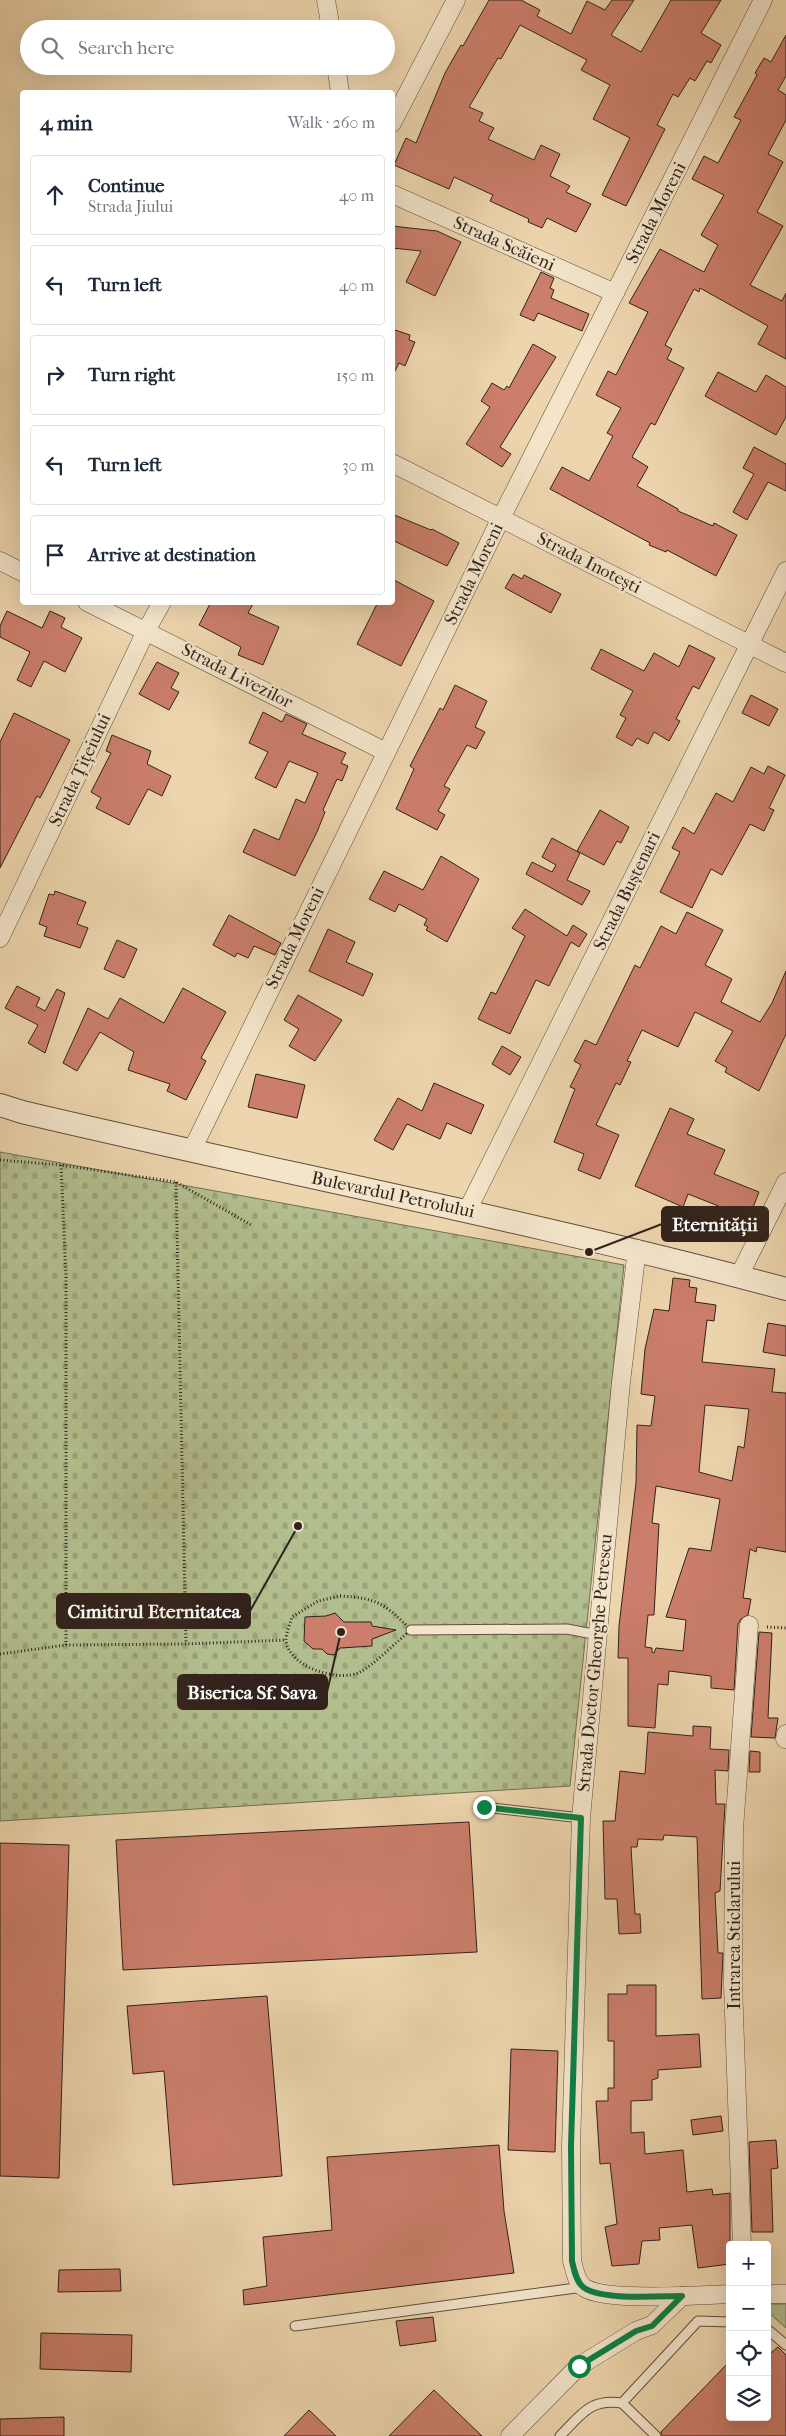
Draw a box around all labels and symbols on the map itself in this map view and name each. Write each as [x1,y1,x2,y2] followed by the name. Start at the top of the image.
[621,158,691,267] street label: Strada Moreni
[450,212,559,276] street label: Strada Scăieni
[440,519,508,629] street label: Strada Moreni
[534,528,645,598] street label: Strada Inotești
[178,639,296,713] street label: Strada Livezilor
[45,710,116,830] street label: Strada Țițeiului
[589,828,665,954] street label: Strada Buștenari
[261,883,329,993] street label: Strada Moreni
[309,1167,477,1223] street label: Bulevardul Petrolului
[662,1207,768,1241] callout: Eternității
[672,1214,758,1237] text: Eternității
[573,1533,617,1793] street label: Strada Doctor Gheorghe Petrescu
[57,1594,250,1628] callout: Cimitirul Eternitatea
[67,1601,242,1623] text: Cimitirul Eternitatea
[178,1675,327,1709] callout: Biserica Sf. Sava
[187,1682,318,1704] text: Biserica Sf. Sava
[473,1796,496,1819] route end
[724,1860,745,2009] street label: Intrarea Sticlarului
[568,2355,591,2378] route start

